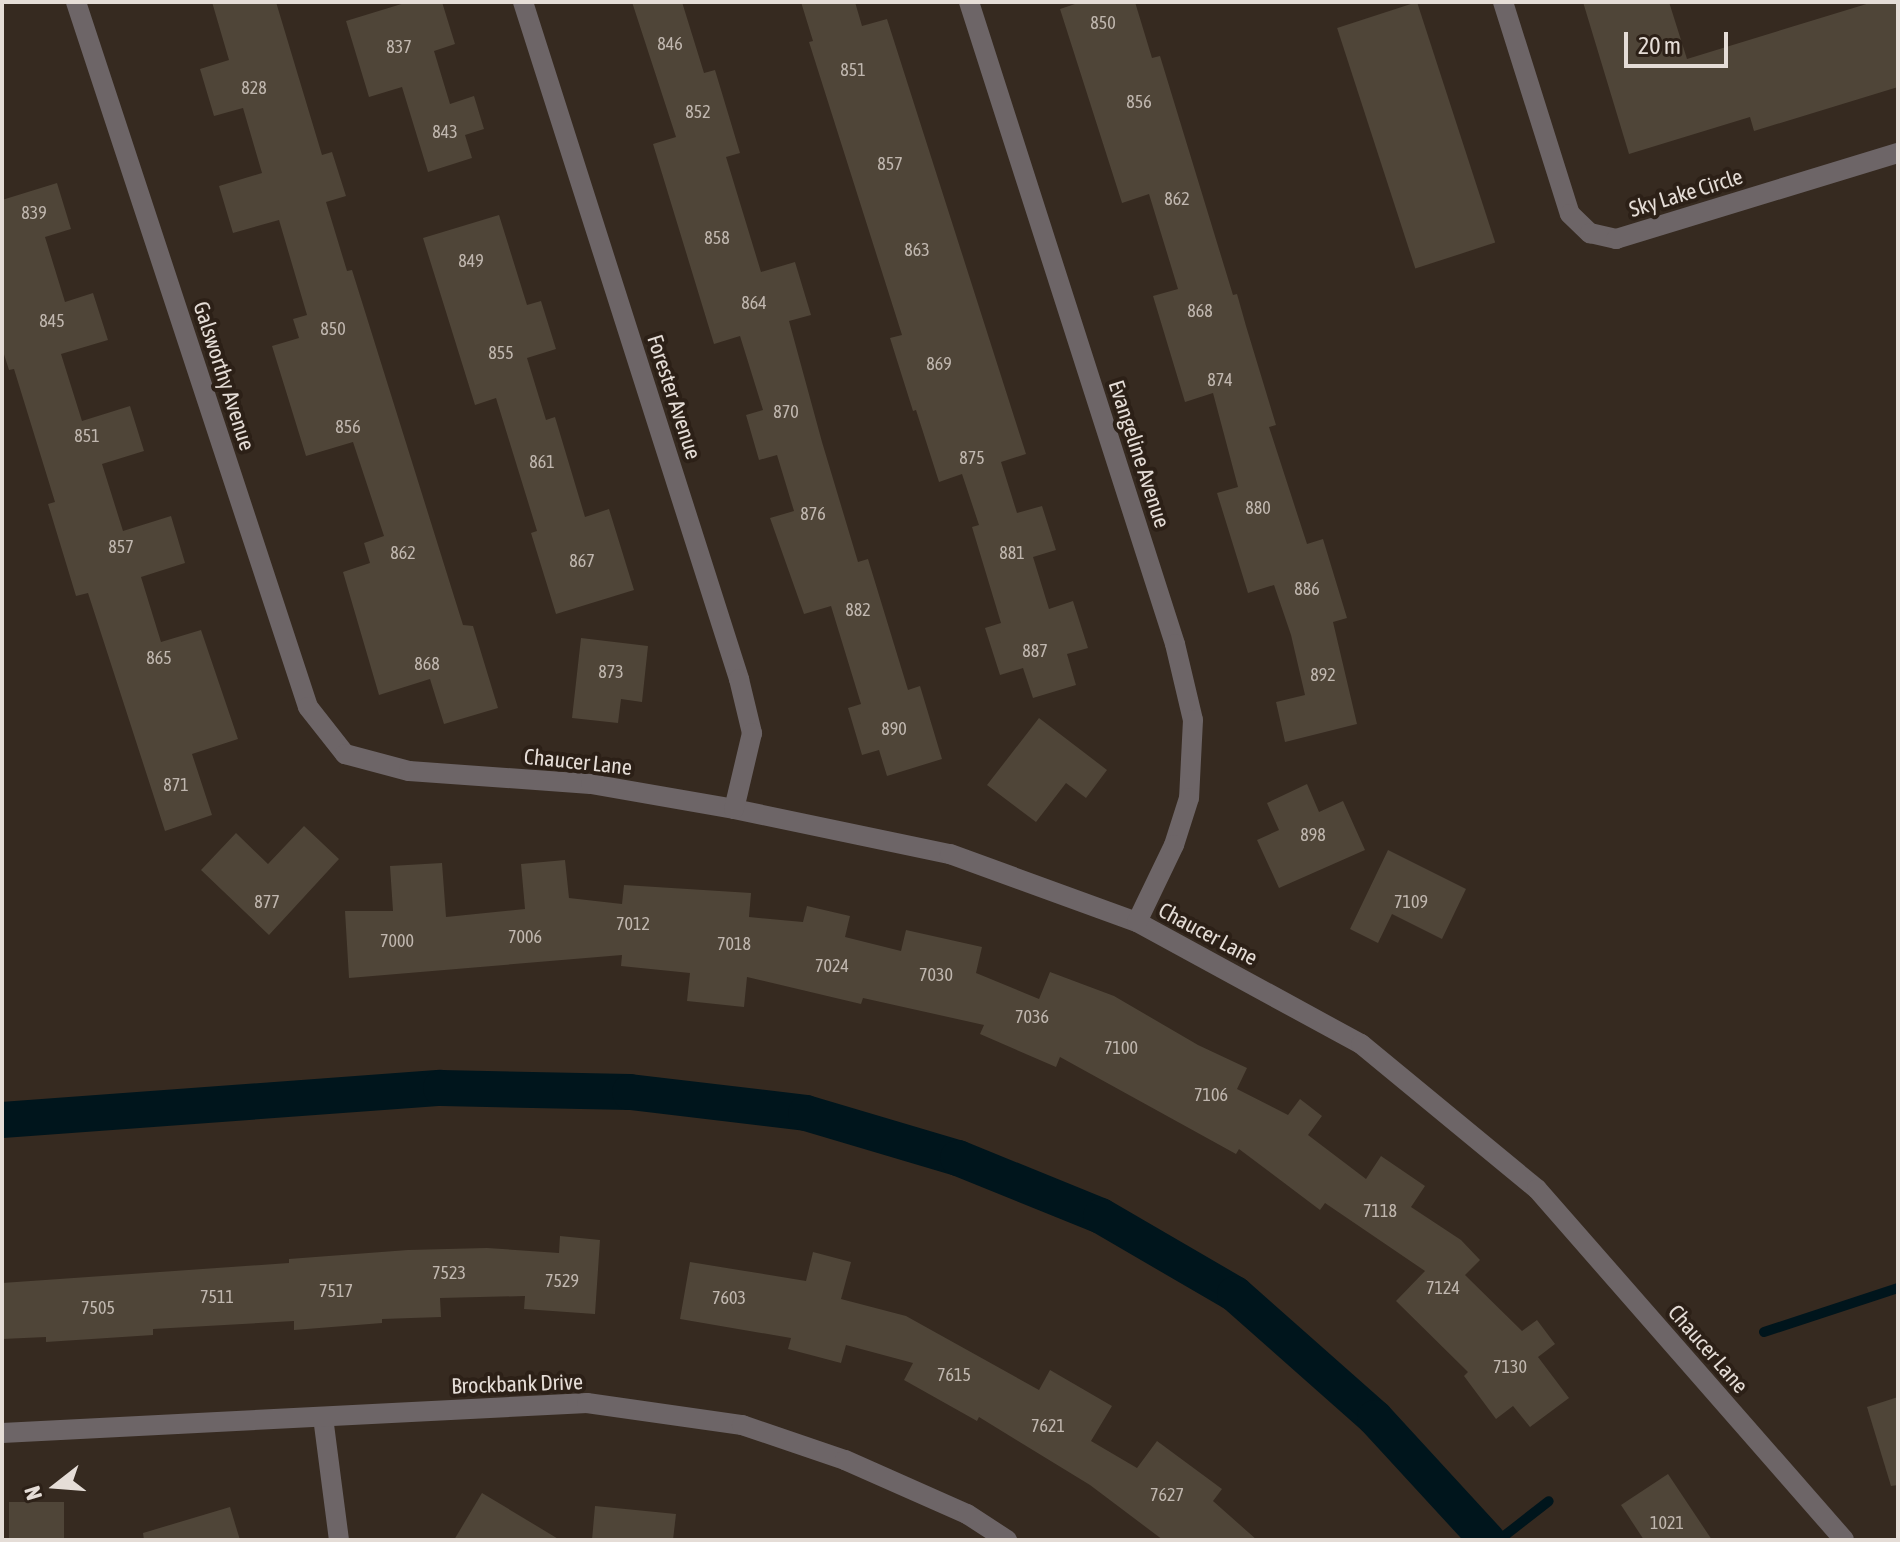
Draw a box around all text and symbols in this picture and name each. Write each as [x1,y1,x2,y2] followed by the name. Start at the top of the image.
[1090,12,1116,34] house number: 850
[1628,16,1732,66] scale bar
[1638,32,1681,59] text: 20 m
[657,33,683,55] house number: 846
[386,36,412,58] house number: 837
[840,59,866,81] house number: 851
[241,77,267,99] house number: 828
[1126,91,1152,113] house number: 856
[685,101,711,123] house number: 852
[432,121,458,143] house number: 843
[877,153,903,175] house number: 857
[1626,163,1746,223] street label: Sky Lake Circle
[1164,188,1190,210] house number: 862
[21,202,47,224] house number: 839
[704,227,730,249] house number: 858
[904,239,930,261] house number: 863
[458,250,484,272] house number: 849
[741,292,767,314] house number: 864
[187,298,261,454] street label: Galsworthy Avenue
[1187,300,1213,322] house number: 868
[39,310,65,332] house number: 845
[320,318,346,340] house number: 850
[641,331,707,463] street label: Forester Avenue
[488,342,514,364] house number: 855
[926,353,952,375] house number: 869
[1207,369,1233,391] house number: 874
[1103,377,1175,531] street label: Evangeline Avenue
[773,401,799,423] house number: 870
[335,416,361,438] house number: 856
[74,425,100,447] house number: 851
[959,447,985,469] house number: 875
[529,451,555,473] house number: 861
[1245,497,1271,519] house number: 880
[800,503,826,525] house number: 876
[108,536,134,558] house number: 857
[390,542,416,564] house number: 862
[999,542,1025,564] house number: 881
[569,550,595,572] house number: 867
[1294,578,1320,600] house number: 886
[845,599,871,621] house number: 882
[1022,640,1048,662] house number: 887
[146,647,172,669] house number: 865
[414,653,440,675] house number: 868
[598,661,624,683] house number: 873
[1310,664,1336,686] house number: 892
[881,718,907,740] house number: 890
[523,743,633,781] street label: Chaucer Lane
[163,774,189,796] house number: 871
[1300,824,1326,846] house number: 898
[254,891,280,913] house number: 877
[1394,891,1428,913] house number: 7109
[1154,897,1262,971] street label: Chaucer Lane
[616,913,650,935] house number: 7012
[508,926,542,948] house number: 7006
[380,930,414,952] house number: 7000
[717,933,751,955] house number: 7018
[815,955,849,977] house number: 7024
[919,964,953,986] house number: 7030
[1015,1006,1049,1028] house number: 7036
[1104,1037,1138,1059] house number: 7100
[1194,1084,1228,1106] house number: 7106
[1363,1200,1397,1222] house number: 7118
[432,1262,466,1284] house number: 7523
[545,1270,579,1292] house number: 7529
[1426,1277,1460,1299] house number: 7124
[319,1280,353,1302] house number: 7517
[200,1286,234,1308] house number: 7511
[712,1287,746,1309] house number: 7603
[81,1297,115,1319] house number: 7505
[1662,1299,1754,1399] street label: Chaucer Lane
[1493,1356,1527,1378] house number: 7130
[937,1364,971,1386] house number: 7615
[451,1369,583,1399] street label: Brockbank Drive
[1031,1415,1065,1437] house number: 7621
[16,1446,96,1526] north arrow
[19,1483,47,1503] text: N
[1150,1484,1184,1506] house number: 7627
[1650,1512,1684,1534] house number: 1021

